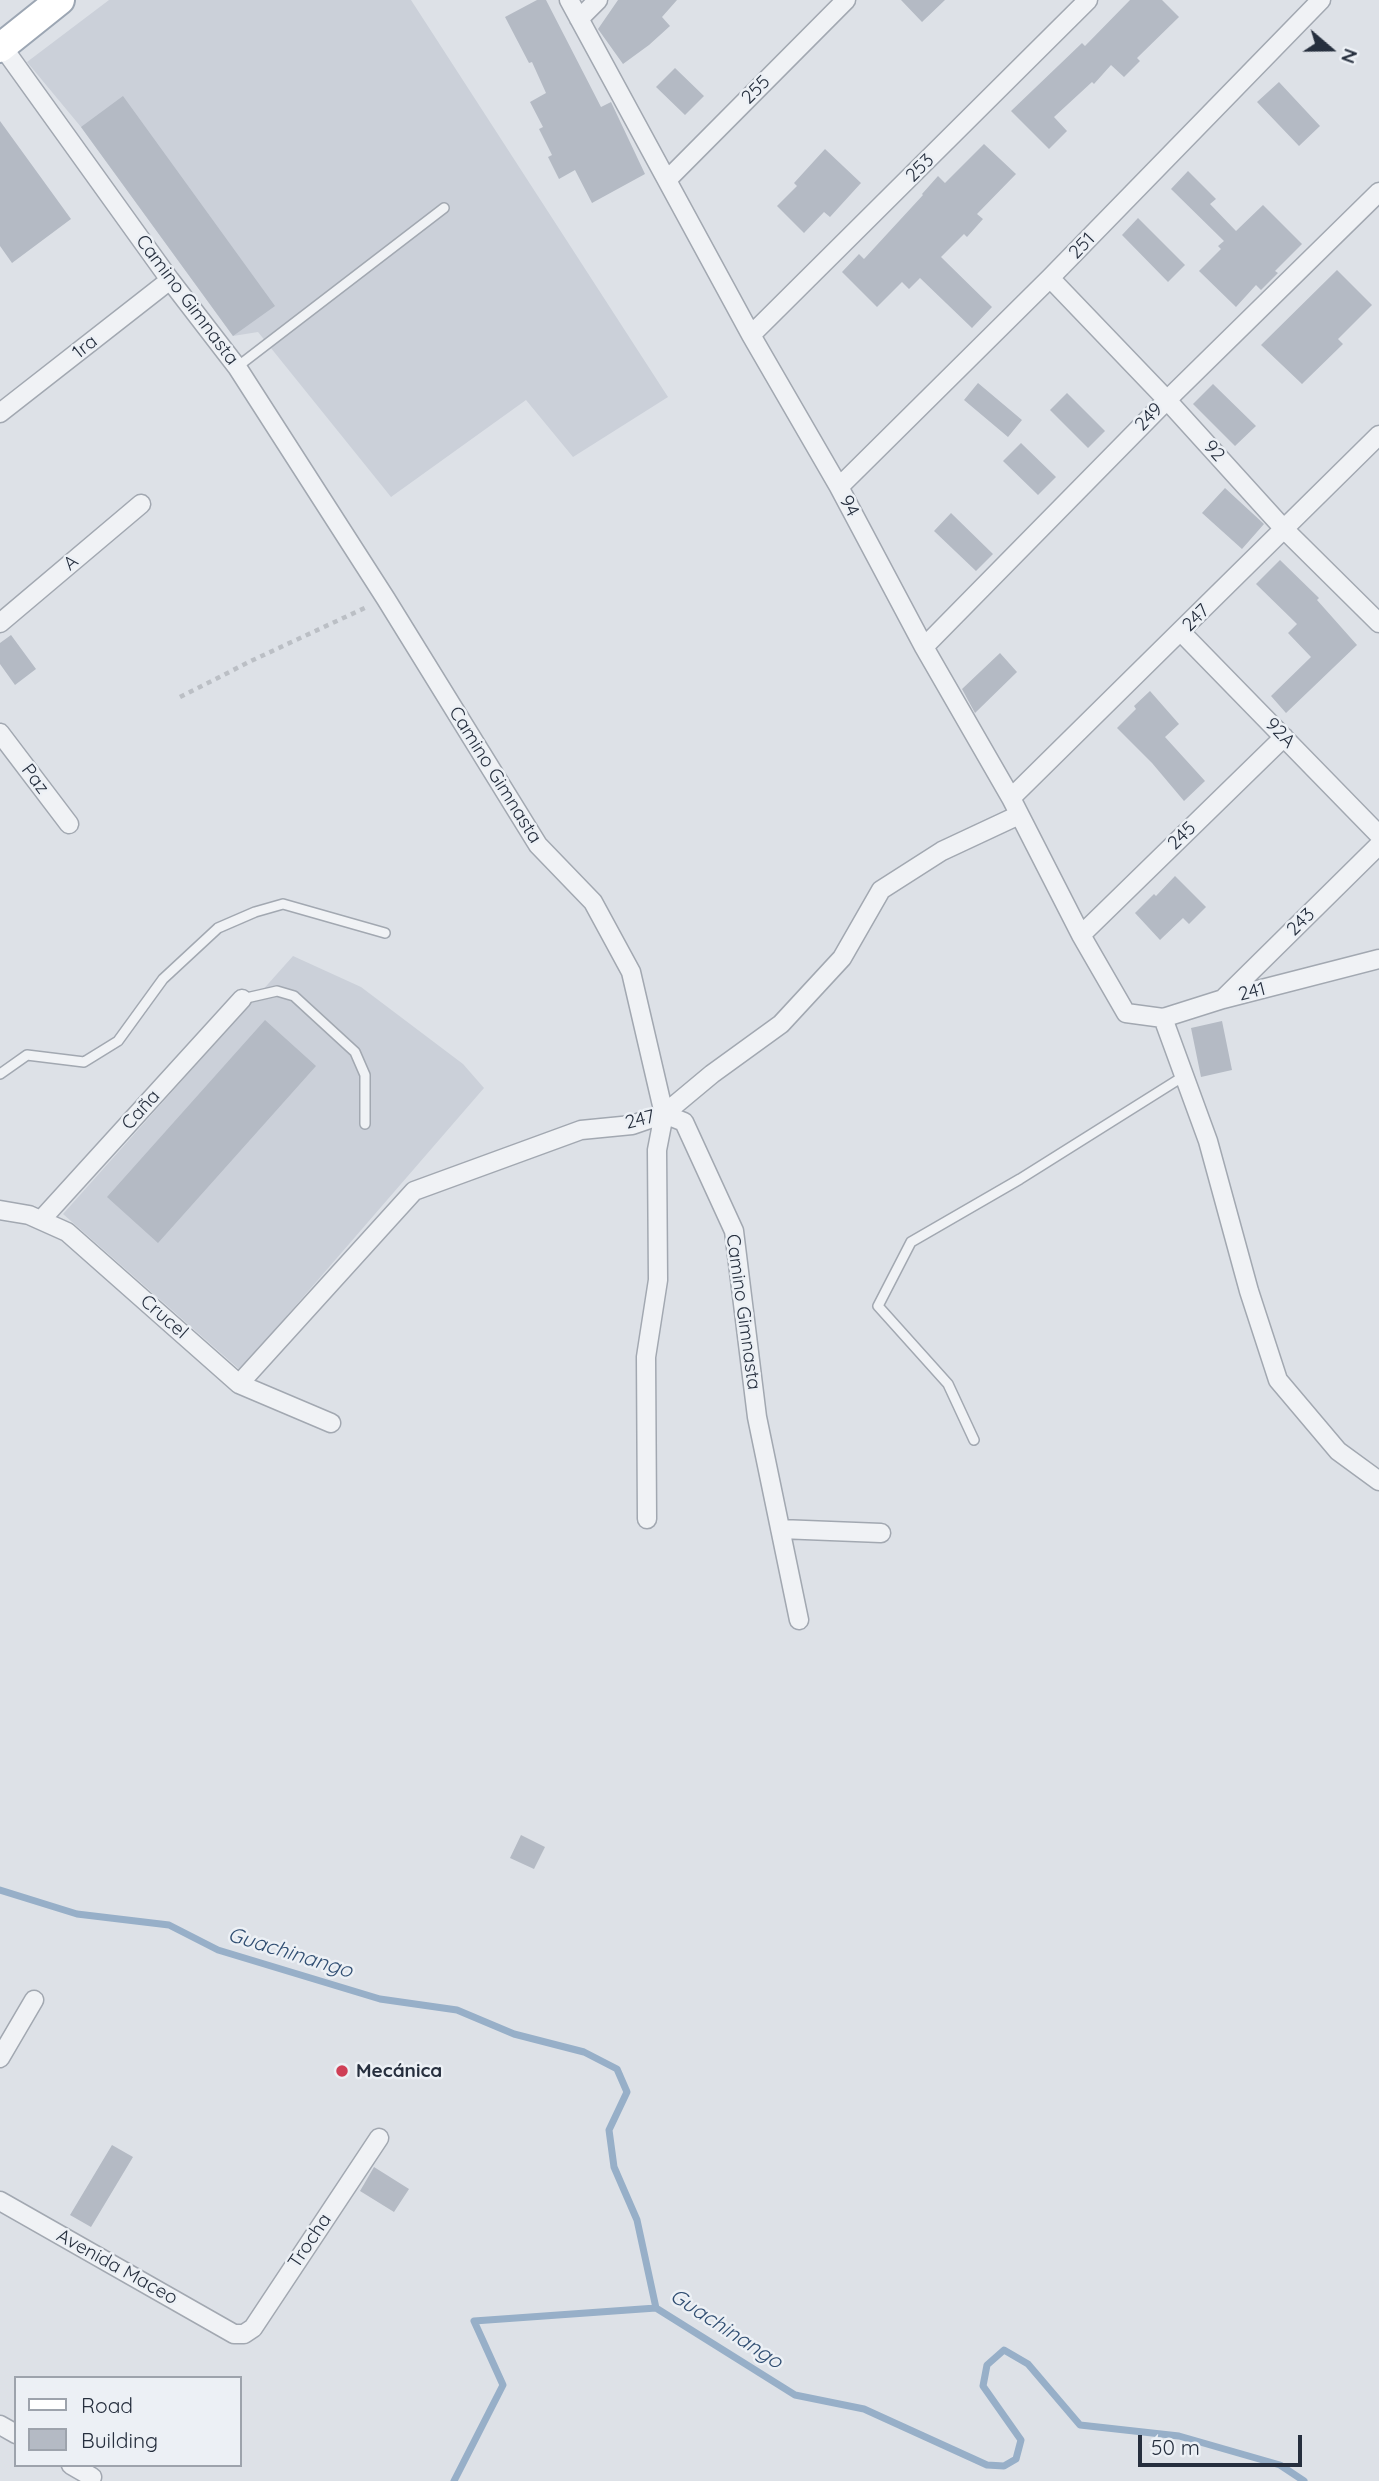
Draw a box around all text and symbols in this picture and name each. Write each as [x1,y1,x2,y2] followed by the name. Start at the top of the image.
[1295,14,1365,84] north arrow
[1336,46,1363,67] text: N
[737,71,775,109] street label: 255
[901,149,939,187] street label: 253
[1064,228,1100,264] street label: 251
[131,230,243,370] street label: Camino Gimnasta
[68,330,102,364] street label: 1ra
[1130,398,1168,436] street label: 249
[1198,436,1230,466] street label: 92
[834,492,864,520] street label: 94
[59,550,83,576] street label: A
[1178,600,1214,636] street label: 247
[444,702,546,848] street label: Camino Gimnasta
[1260,713,1300,753] street label: 92A
[16,759,54,799] street label: Paz
[1163,817,1201,855] street label: 245
[1282,903,1320,941] street label: 243
[1236,978,1268,1006] street label: 241
[117,1085,165,1135] street label: Caña
[623,1105,657,1135] street label: 247
[721,1233,765,1391] street label: Camino Gimnasta
[136,1290,192,1344] street label: Crucel
[225,1922,355,1984] water label: Guachinango
[356,2060,442,2082] place label: Mecánica
[334,2063,350,2079] marker: Mecánica
[284,2209,336,2273] street label: Trocha
[52,2224,182,2310] street label: Avenida Maceo
[665,2283,787,2375] water label: Guachinango
[14,2376,242,2467] legend
[81,2392,133,2418] text: Road
[1141,2422,1306,2466] scale bar
[81,2427,158,2453] text: Building
[1151,2434,1200,2460] text: 50 m

